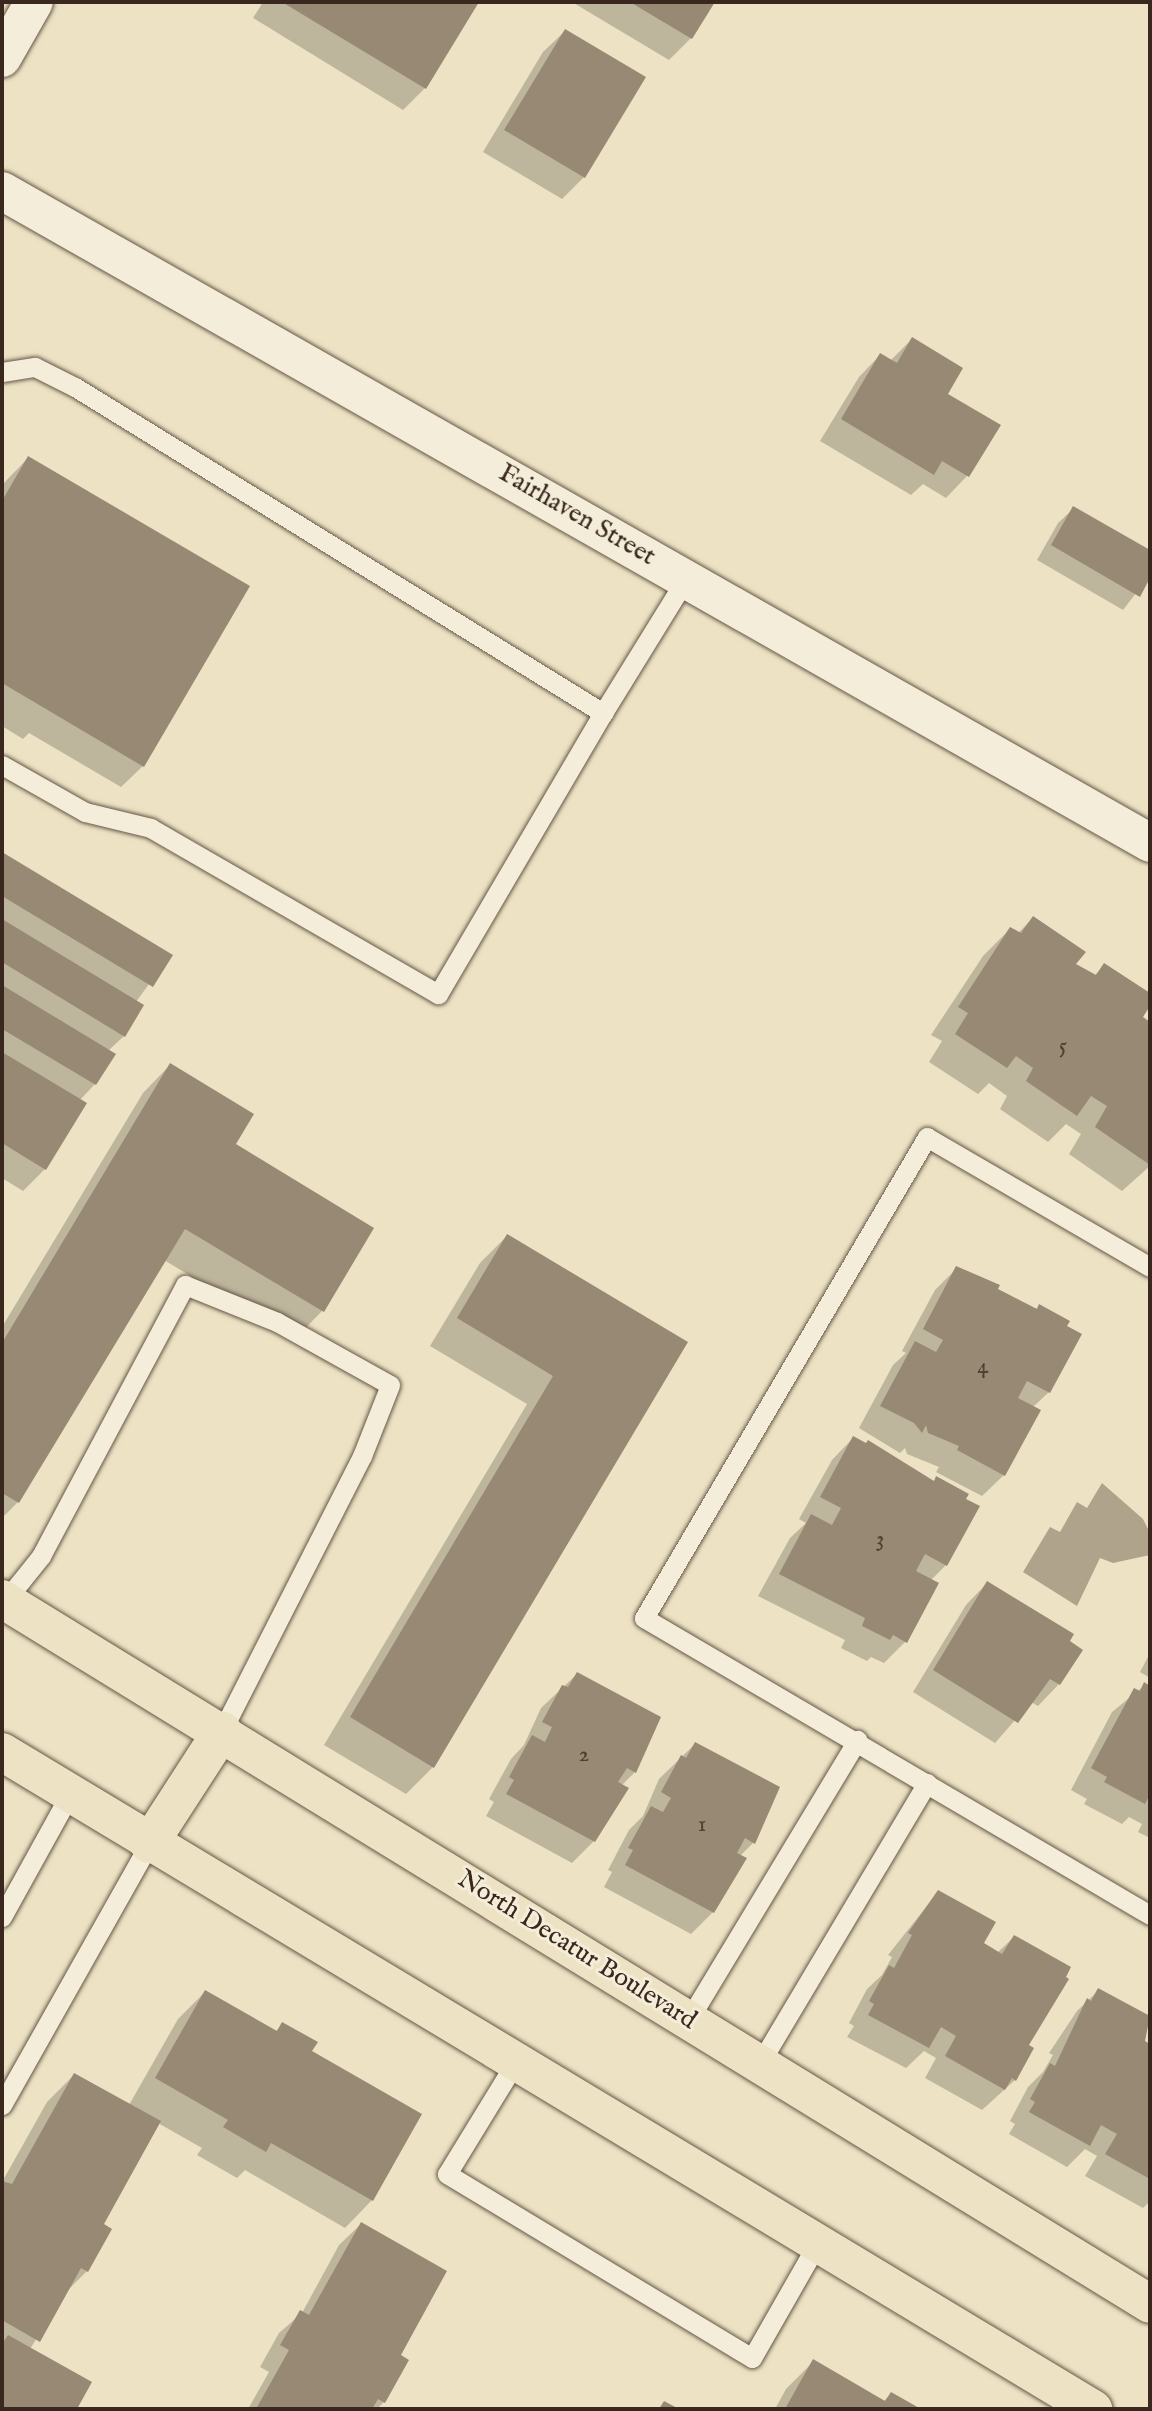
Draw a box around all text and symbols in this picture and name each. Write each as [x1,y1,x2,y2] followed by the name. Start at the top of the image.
[493,457,661,573] street label: Fairhaven Street
[1059,1033,1067,1061] house number: 5
[977,1353,989,1381] house number: 4
[876,1526,884,1554] house number: 3
[579,1741,589,1769] house number: 2
[698,1811,706,1839] house number: 1
[452,1864,702,2036] street label: North Decatur Boulevard

